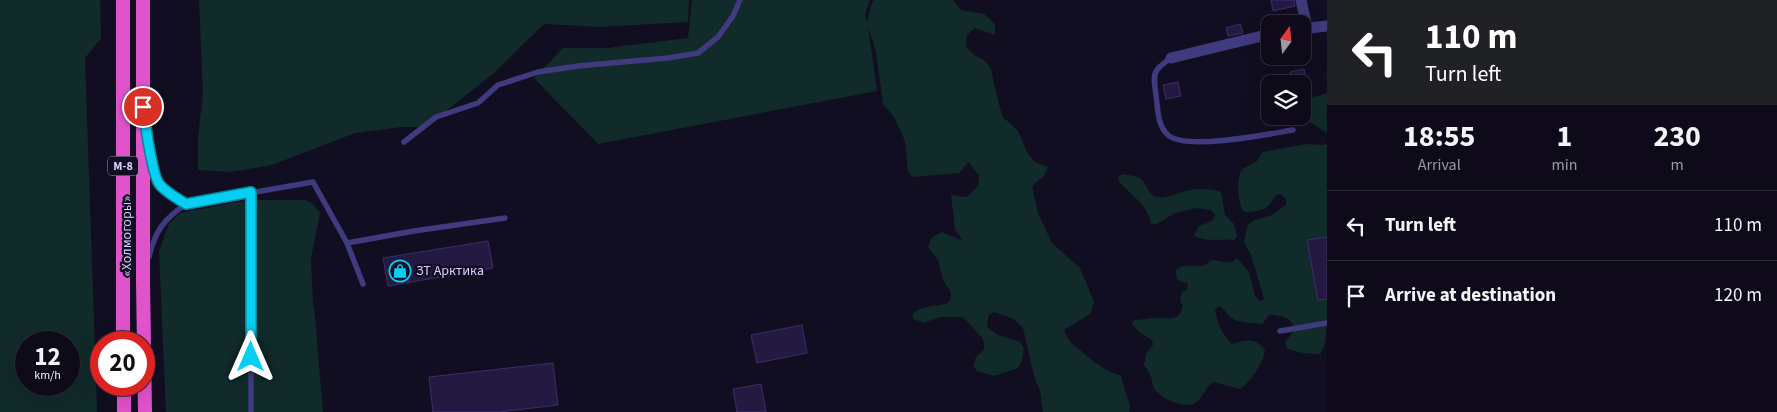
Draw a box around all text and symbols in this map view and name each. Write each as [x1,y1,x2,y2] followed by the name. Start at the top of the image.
[1425,12,1517,62] text: 110 m
[1261,15,1311,65] north arrow
[1261,15,1311,125] map controls
[1342,20,1407,85] icon: left
[1425,58,1501,90] text: Turn left
[1261,75,1311,125] button: layers
[122,86,164,128] pin
[129,93,157,121] icon: arrive
[1403,115,1475,158] text: 18:55
[1556,115,1572,158] text: 1
[1653,115,1701,158] text: 230
[1418,154,1461,176] text: Arrival
[1551,154,1577,176] text: min
[1671,154,1684,176] text: m
[108,157,138,176] road number: М-8
[117,196,137,276] street label: «Холмогоры»
[1342,212,1370,240] icon: left
[1385,212,1456,239] text: Turn left
[1714,212,1762,239] text: 110 m
[388,259,412,283] shop icon: ЗТ Арктика
[416,261,484,281] place label: ЗТ Арктика
[1342,282,1370,310] icon: arrive
[1385,282,1556,309] text: Arrive at destination
[1714,282,1762,309] text: 120 m
[224,330,276,382] position arrow
[90,331,155,396] speed limit sign: 20
[34,339,61,375] text: 12
[34,367,61,384] text: km/h

